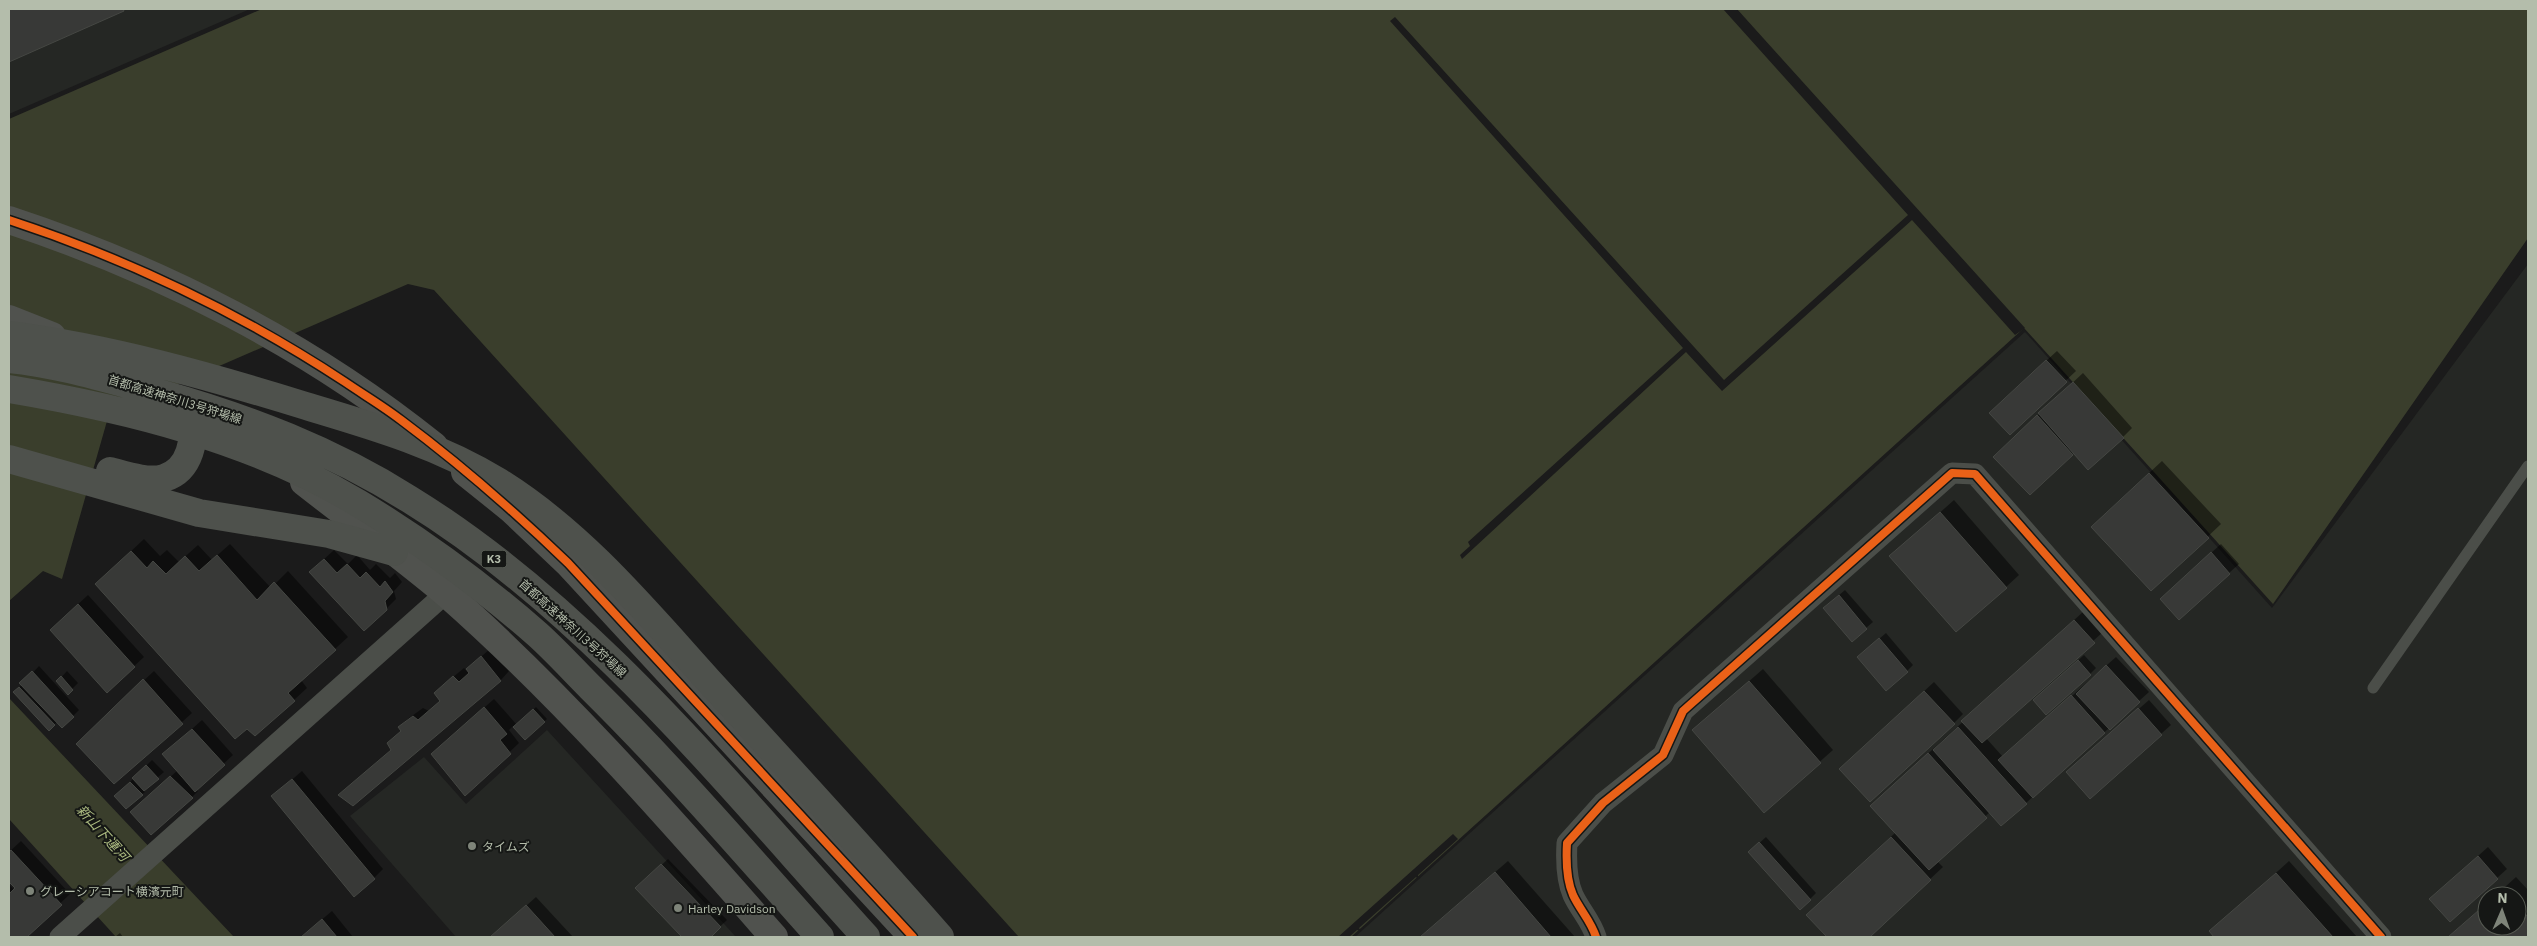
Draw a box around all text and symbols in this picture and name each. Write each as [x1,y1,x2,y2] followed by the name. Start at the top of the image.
[106,371,244,427] street label: 首都高速神奈川3号狩場線
[482,550,506,568] road number: K3
[516,576,630,680] street label: 首都高速神奈川3号狩場線
[73,801,135,867] water label: 新山下運河
[482,839,530,854] place label: タイムズ
[466,840,478,852] marker: タイムズ
[40,884,184,899] place label: グレーシアコート横濱元町
[24,885,36,897] marker: グレーシアコート横濱元町
[2477,886,2527,936] north arrow
[2497,889,2508,907] text: N
[688,901,776,916] place label: Harley Davidson
[672,902,684,914] marker: Harley Davidson

